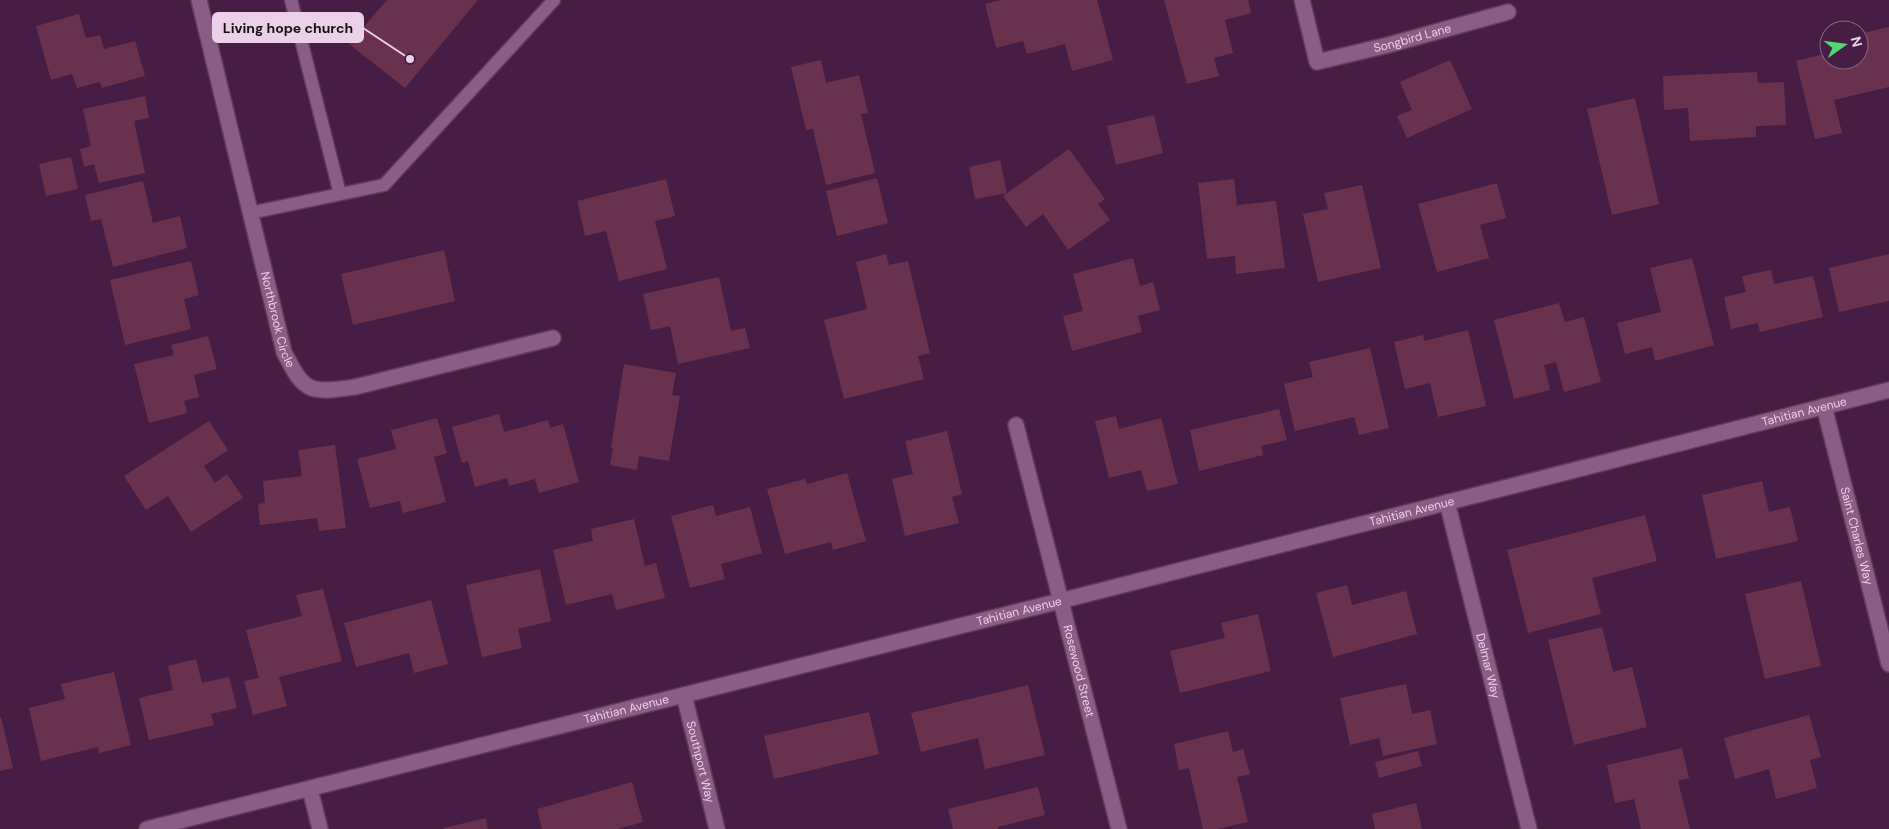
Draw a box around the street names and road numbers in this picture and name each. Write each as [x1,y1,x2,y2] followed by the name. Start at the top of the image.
[1372,20,1453,56] street label: Songbird Lane
[257,270,299,371] street label: Northbrook Circle
[1760,393,1849,430] street label: Tahitian Avenue
[1837,485,1877,587] street label: Saint Charles Way
[1367,493,1456,530] street label: Tahitian Avenue
[975,593,1064,630] street label: Tahitian Avenue
[1059,623,1098,719] street label: Rosewood Street
[1472,632,1504,701] street label: Delmar Way
[582,691,671,728] street label: Tahitian Avenue
[683,719,718,805] street label: Southport Way

